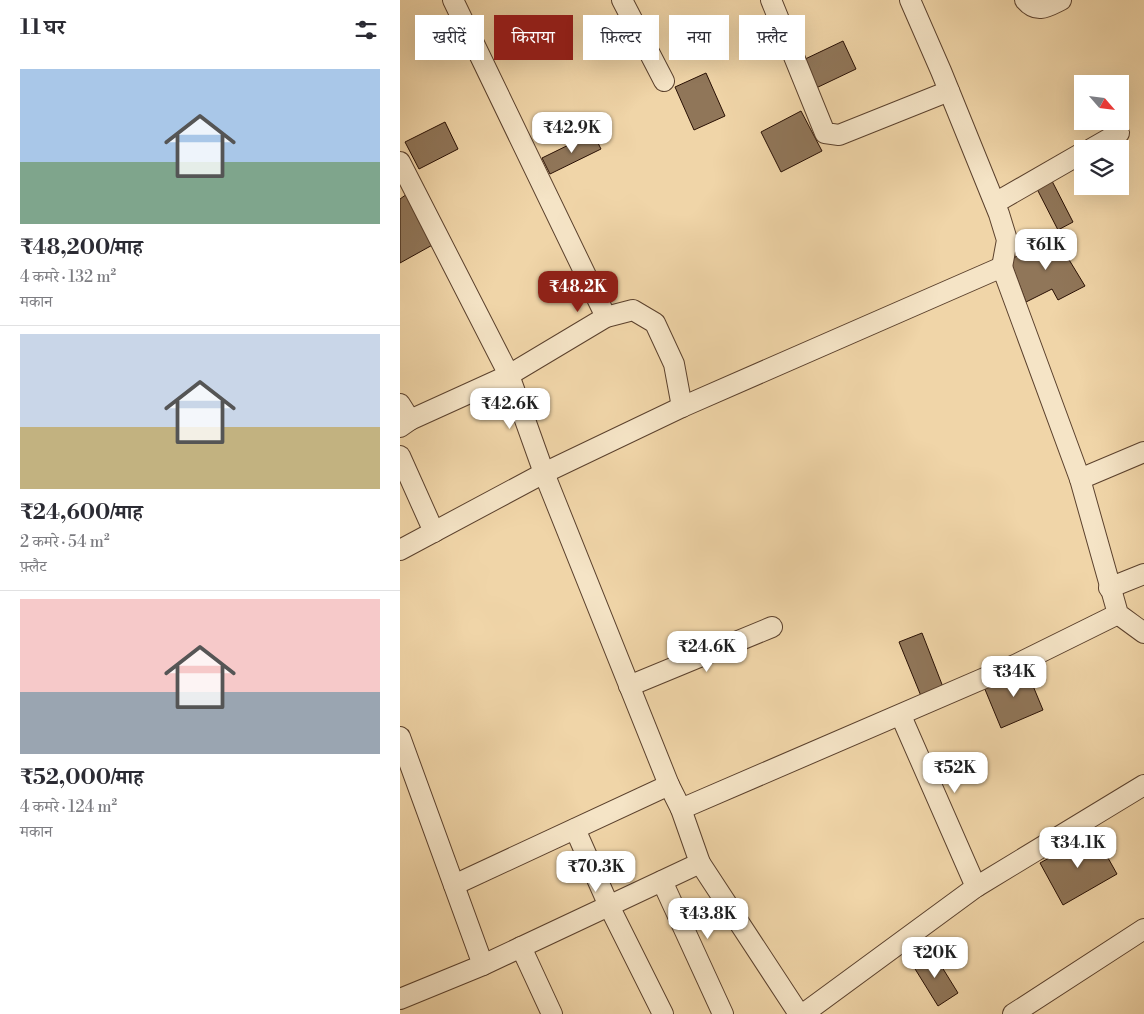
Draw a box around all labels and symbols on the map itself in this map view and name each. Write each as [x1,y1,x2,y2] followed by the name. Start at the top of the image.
[1074,75,1129,130] north arrow
[531,112,613,154] pin: ₹42.9K
[1016,228,1076,271] pin: ₹61K
[537,270,619,313] pin: ₹48.2K
[469,388,551,430] pin: ₹42.6K
[666,630,748,673] pin: ₹24.6K
[984,656,1044,698] pin: ₹34K
[925,752,985,794] pin: ₹52K
[1037,826,1119,869] pin: ₹34.1K
[555,850,637,893] pin: ₹70.3K
[667,898,749,940] pin: ₹43.8K
[905,936,965,979] pin: ₹20K

